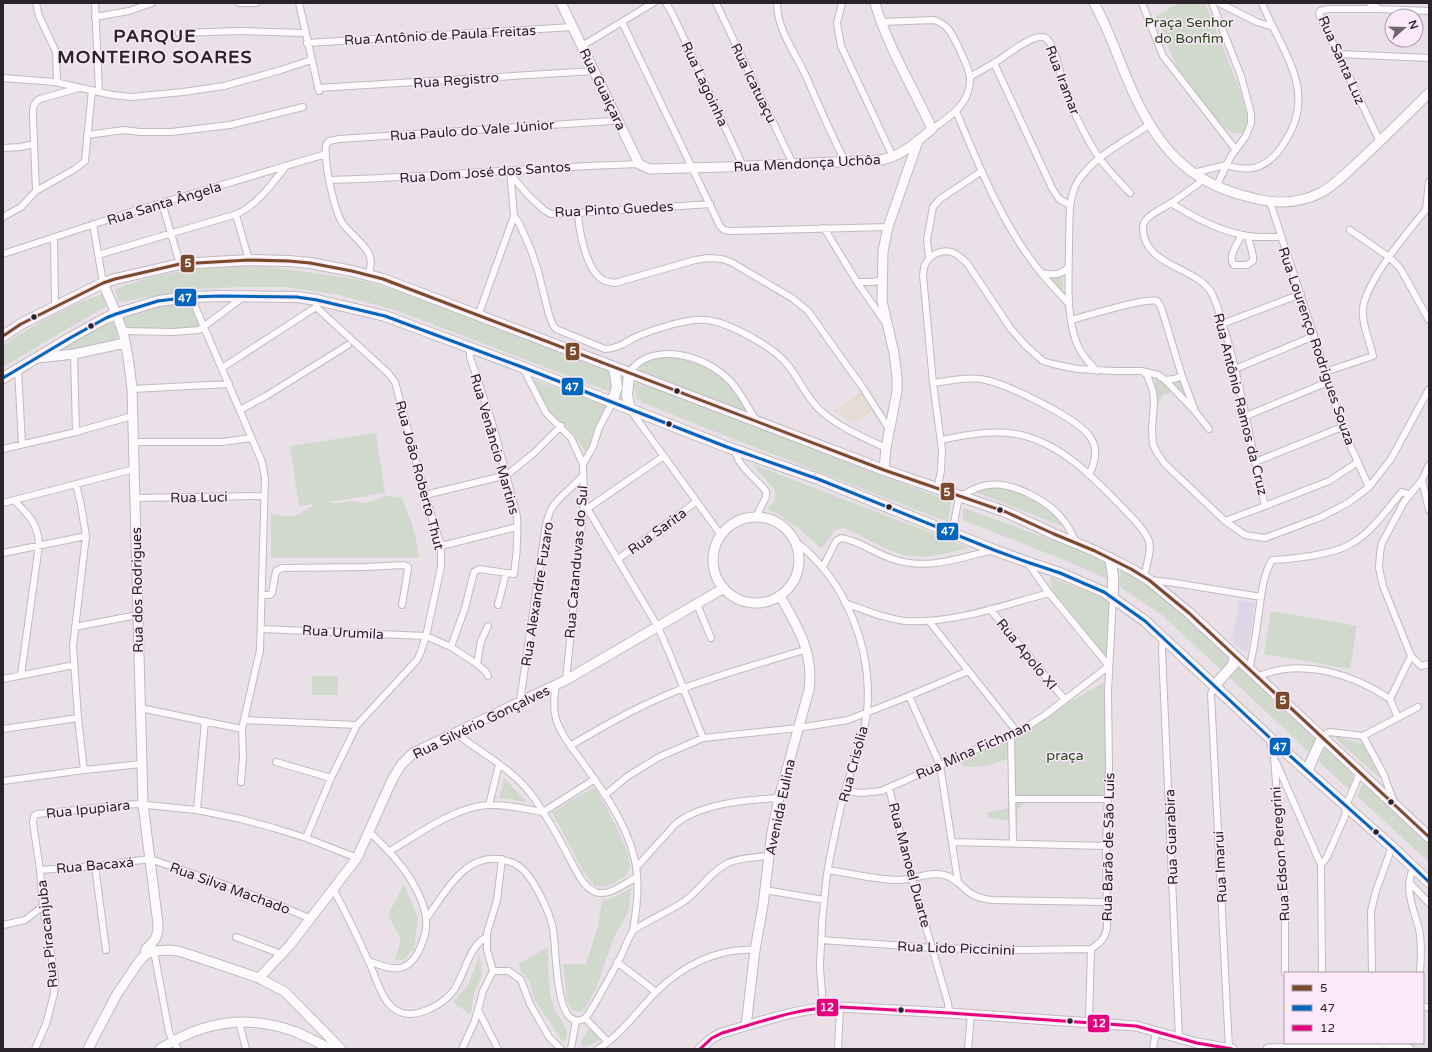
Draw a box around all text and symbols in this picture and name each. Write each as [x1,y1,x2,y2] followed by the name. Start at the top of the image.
[1384,8,1424,48] north arrow
[1314,13,1369,107] street label: Rua Santa Luz
[1145,14,1234,47] park label: Praça Senhor do Bonfim
[1405,18,1421,31] text: N
[344,22,537,49] street label: Rua Antônio de Paula Freitas
[57,25,253,68] district label: PARQUE MONTEIRO SOARES
[677,39,732,129] street label: Rua Lagoinha
[727,41,780,126] street label: Rua Icatuaçu
[1041,43,1084,118] street label: Rua Iramar
[575,45,630,133] street label: Rua Guaiçara
[413,69,499,92] street label: Rua Registro
[389,116,555,145] street label: Rua Paulo do Vale Júnior
[733,151,881,176] street label: Rua Mendonça Uchôa
[399,158,571,187] street label: Rua Dom José dos Santos
[105,178,223,229] street label: Rua Santa Ângela
[554,198,674,221] street label: Rua Pinto Guedes
[1275,245,1359,448] street label: Rua Lourenço Rodrigues Souza
[180,254,195,273] line badge: 5
[185,257,192,270] text: 5
[174,288,197,307] line badge: 47
[178,292,192,305] text: 47
[1210,311,1271,497] street label: Rua Antônio Ramos da Cruz
[29,312,39,322] unlabelled marker
[86,321,96,331] unlabelled marker
[565,342,580,361] line badge: 5
[570,345,577,358] text: 5
[466,372,523,517] street label: Rua Venâncio Martins
[561,377,584,396] line badge: 47
[565,381,579,394] text: 47
[672,386,682,396] unlabelled marker
[391,399,448,552] street label: Rua João Roberto Thut
[664,419,674,429] unlabelled marker
[940,482,955,501] line badge: 5
[561,485,592,639] street label: Rua Catanduvas do Sul
[944,486,951,499] text: 5
[170,488,228,507] street label: Rua Luci
[884,502,894,512] unlabelled marker
[625,504,690,558] street label: Rua Sarita
[995,505,1005,515] unlabelled marker
[518,521,557,668] street label: Rua Alexandre Fuzaro
[936,522,959,541] line badge: 47
[941,525,955,538] text: 47
[128,527,147,653] street label: Rua dos Rodrigues
[993,615,1061,693] street label: Rua Apolo XI
[302,622,384,643] street label: Rua Urumila
[410,682,553,763] street label: Rua Silvério Gonçalves
[1275,691,1290,710] line badge: 5
[1280,694,1287,707] text: 5
[913,717,1033,783] street label: Rua Mina Fichman
[835,724,872,804] street label: Rua Crisólia
[1269,737,1291,756] line badge: 47
[1273,741,1287,754] text: 47
[1046,747,1084,764] park label: praça
[762,757,799,857] street label: Avenida Eulina
[1099,772,1118,922] street label: Rua Barão de São Luís
[1267,786,1294,922] street label: Rua Edson Peregrini
[1161,789,1182,885] street label: Rua Guarabira
[45,797,131,822] street label: Rua Ipupiara
[1386,797,1396,807] unlabelled marker
[885,801,934,930] street label: Rua Manoel Duarte
[1371,827,1381,837] unlabelled marker
[1210,830,1231,903] street label: Rua Imaruí
[55,854,135,877] street label: Rua Bacaxá
[167,859,292,918] street label: Rua Silva Machado
[33,879,62,989] street label: Rua Piracanjuba
[897,938,1015,959] street label: Rua Lido Piccinini
[1284,972,1424,1044] legend
[1320,981,1328,995] text: 5
[816,998,839,1017] line badge: 12
[820,1001,834,1014] text: 12
[1320,1001,1335,1015] text: 47
[896,1005,906,1015] unlabelled marker
[1087,1014,1110,1033] line badge: 12
[1065,1016,1075,1026] unlabelled marker
[1092,1017,1106,1030] text: 12
[1320,1021,1335,1035] text: 12

